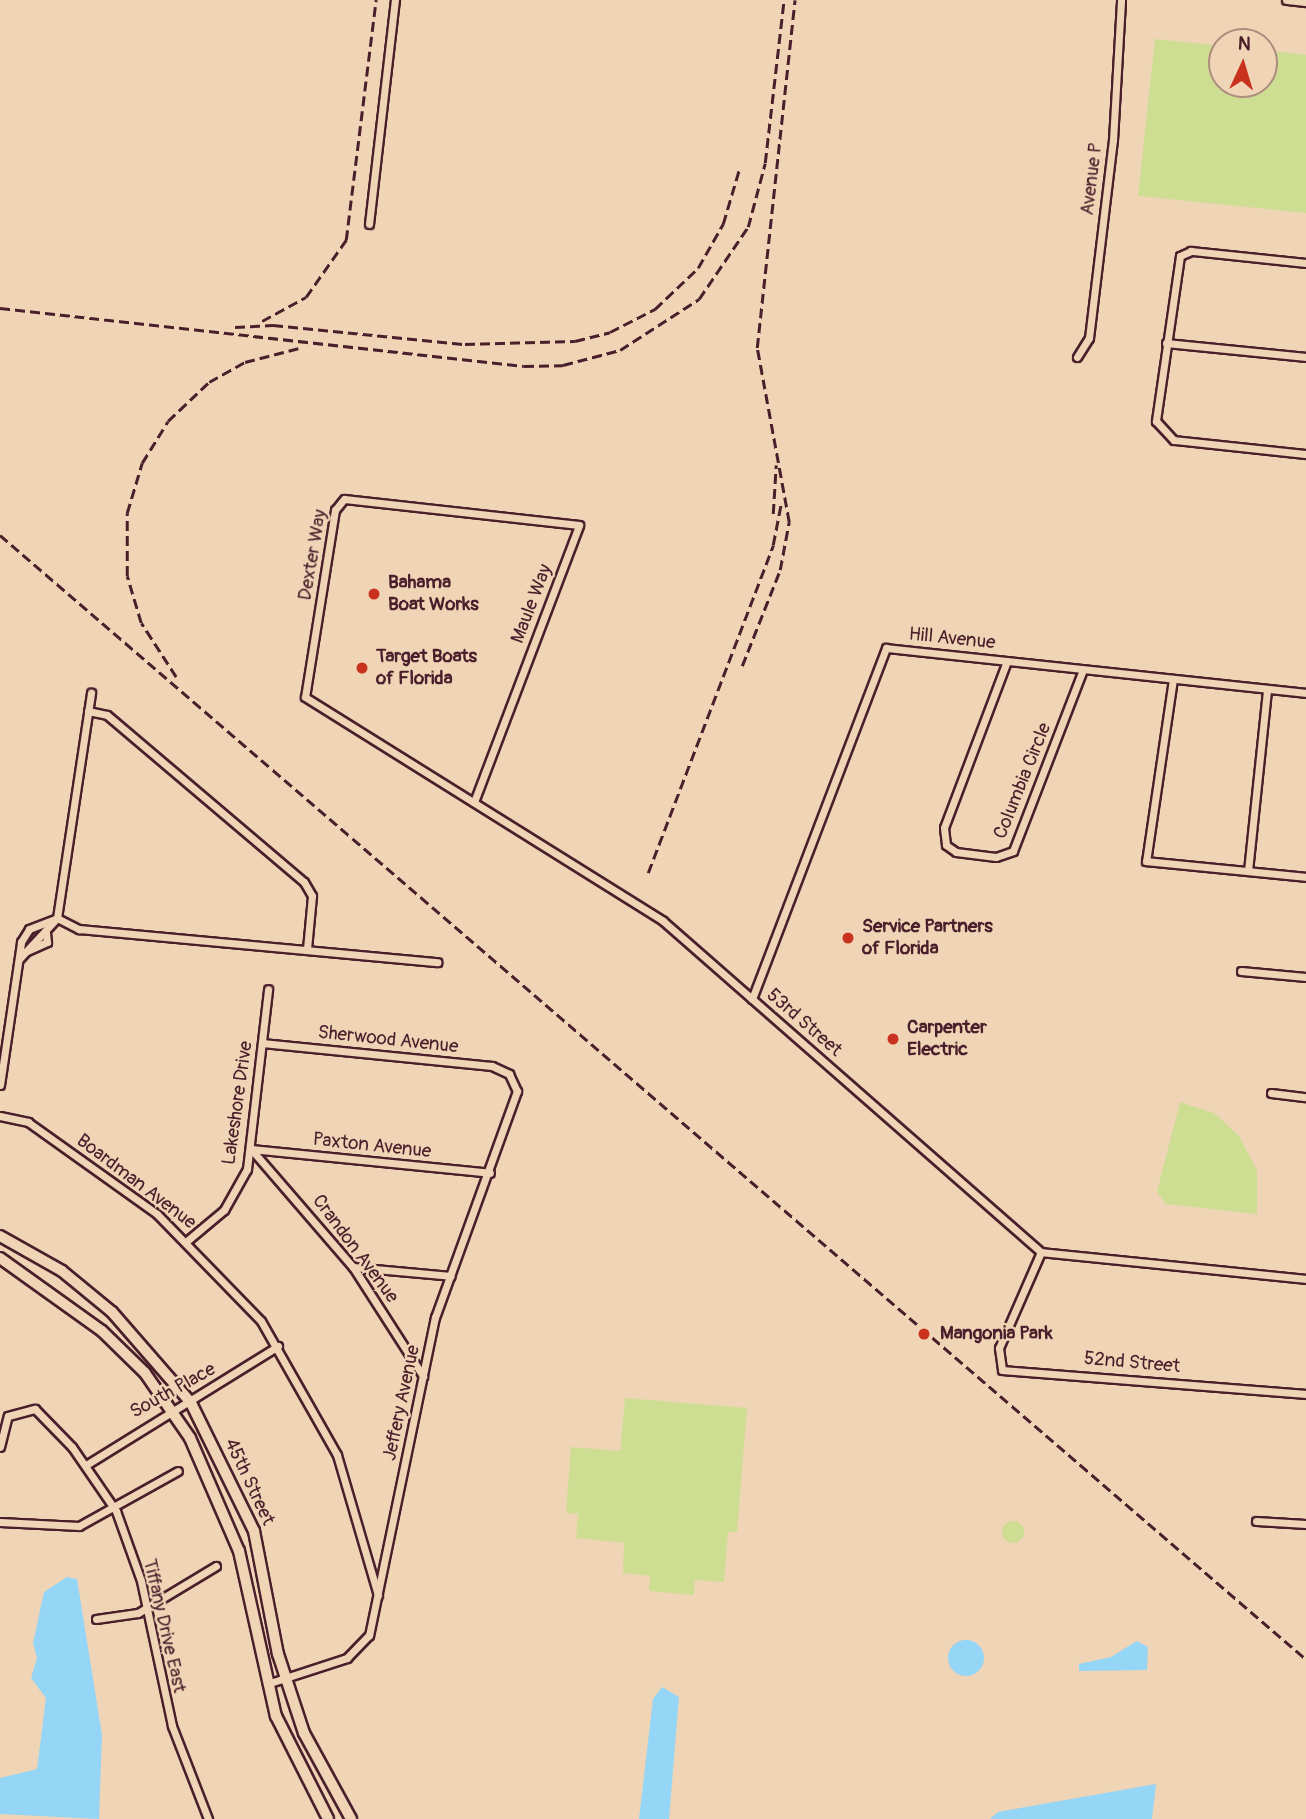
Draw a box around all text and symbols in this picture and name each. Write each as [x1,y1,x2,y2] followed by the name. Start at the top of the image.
[1208,28,1278,98] north arrow
[1237,32,1252,56] text: N
[1076,141,1108,217] street label: Avenue P
[294,508,332,602] street label: Dexter Way
[507,561,557,647] street label: Maule Way
[388,572,479,616] place label: Bahama Boat Works
[366,586,382,602] marker: Bahama Boat Works
[908,623,996,655] street label: Hill Avenue
[376,646,477,690] place label: Target Boats of Florida
[354,660,370,676] marker: Target Boats of Florida
[989,720,1057,842] street label: Columbia Circle
[862,916,993,960] place label: Service Partners of Florida
[840,930,856,946] marker: Service Partners of Florida
[762,984,846,1062] street label: 53rd Street
[907,1017,987,1061] place label: Carpenter Electric
[317,1021,459,1059] street label: Sherwood Avenue
[885,1031,901,1047] marker: Carpenter Electric
[218,1040,258,1166] street label: Lakeshore Drive
[312,1128,432,1164] street label: Paxton Avenue
[72,1130,200,1234] street label: Boardman Avenue
[307,1190,403,1308] street label: Crandon Avenue
[940,1323,1053,1345] place label: Mangonia Park
[914,1324,934,1344] marker: Mangonia Park
[379,1343,425,1463] street label: Jeffery Avenue
[1083,1347,1181,1379] street label: 52nd Street
[126,1358,220,1424] street label: South Place
[219,1435,279,1529] street label: 45th Street
[138,1557,190,1695] street label: Tiffany Drive East

